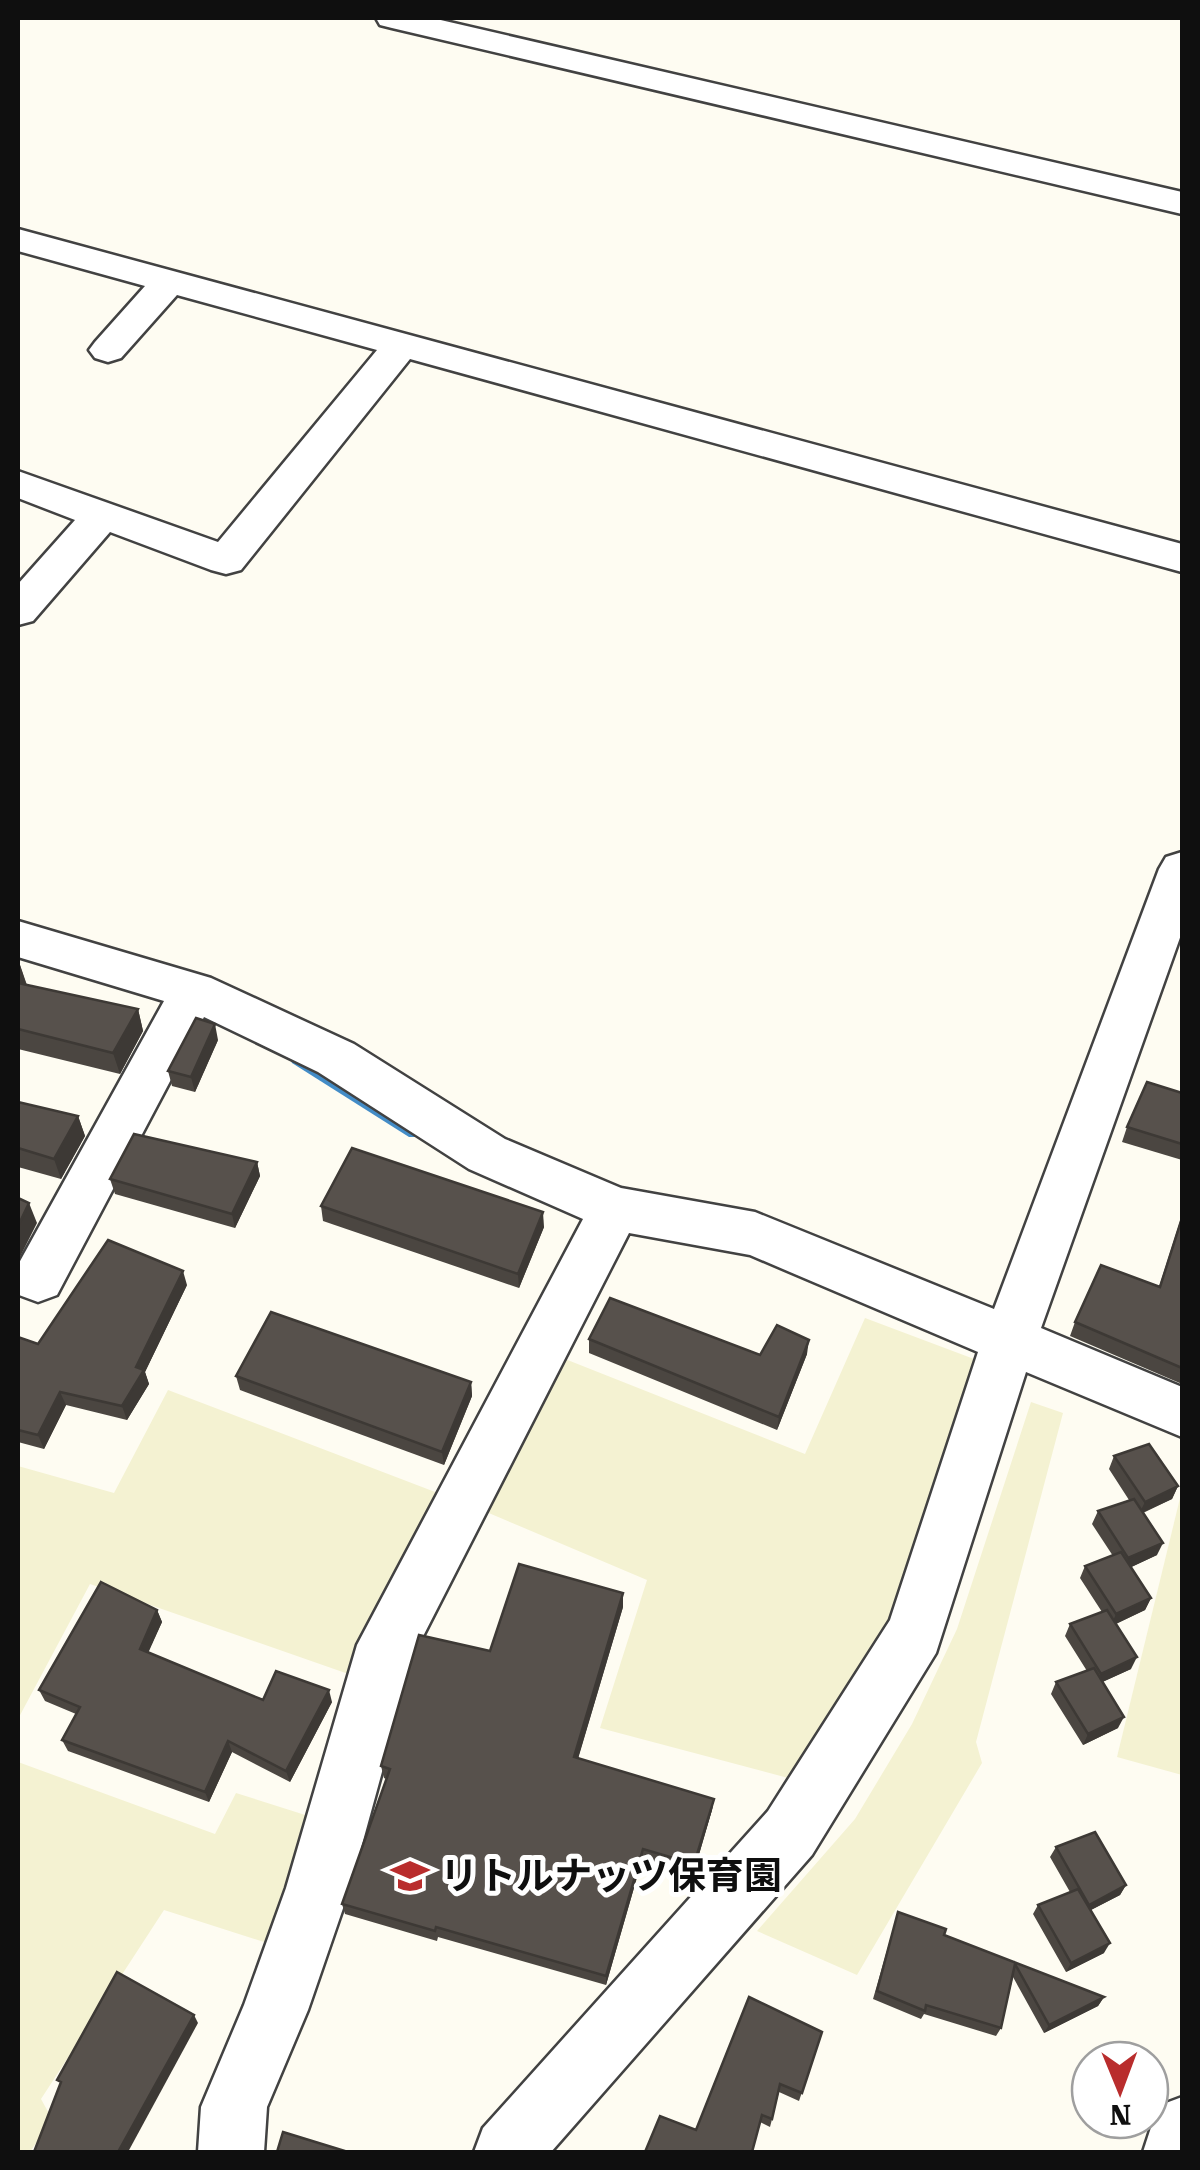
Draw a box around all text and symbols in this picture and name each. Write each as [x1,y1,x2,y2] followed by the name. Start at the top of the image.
[440,1854,782,1898] place label: リトルナッツ保育園
[389,1855,431,1897] school or university icon: リトルナッツ保育園
[1070,2040,1170,2140] north arrow
[1109,2098,1131,2131] text: N

